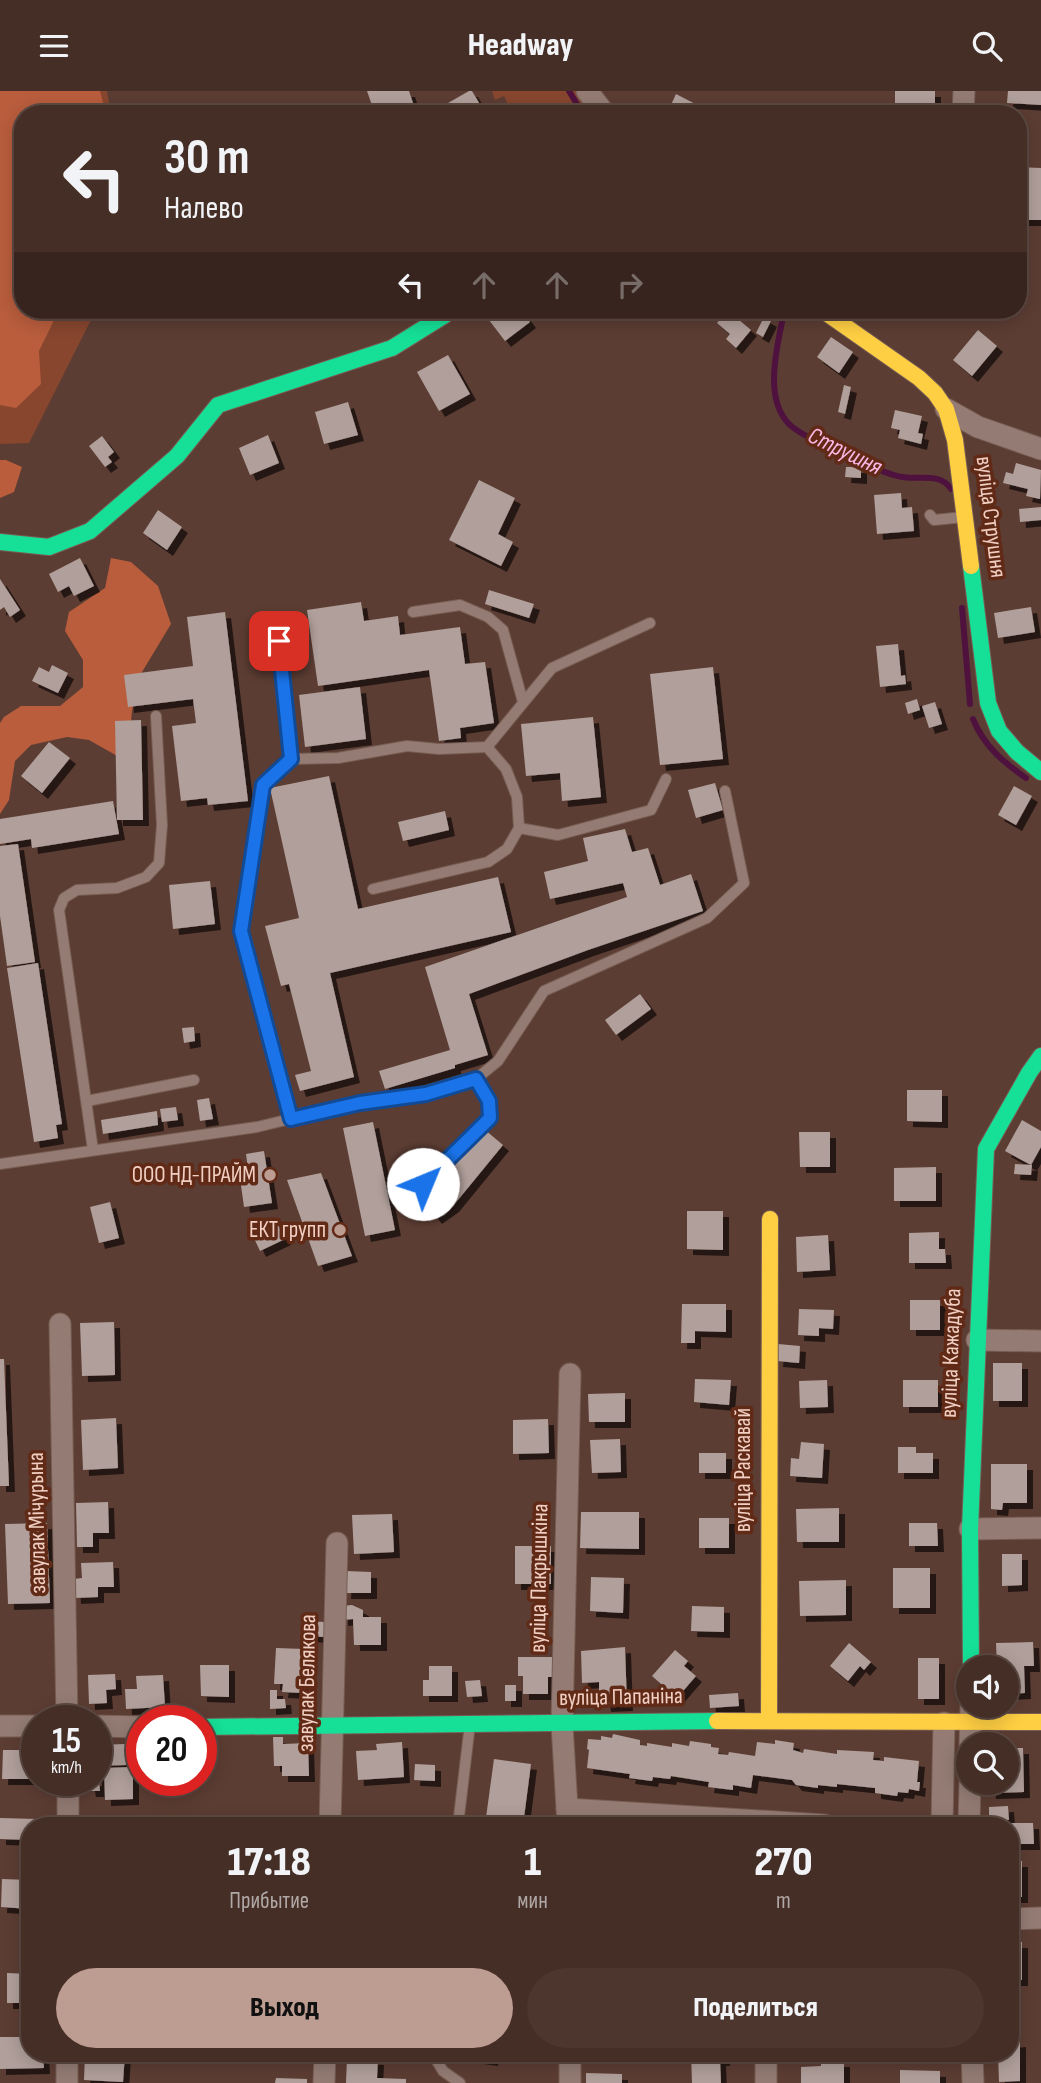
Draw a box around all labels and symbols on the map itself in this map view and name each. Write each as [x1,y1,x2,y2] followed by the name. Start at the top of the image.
[803,421,888,482] water label: Струшня
[970,455,1012,579] street label: вуліца Струшня
[249,611,309,671] pin
[386,1147,460,1221] position arrow
[132,1161,256,1189] place label: ООО НД-ПРАЙМ
[262,1167,278,1183] marker: ООО НД-ПРАЙМ
[249,1216,326,1244] place label: ЕКТ групп
[332,1222,348,1238] marker: ЕКТ групп
[935,1288,967,1418] street label: вуліца Кажадуба
[729,1408,757,1532] street label: вуліца Раскавай
[22,1452,52,1594] street label: завулак Мічурына
[524,1503,554,1653] street label: вуліца Пакрышкіна
[292,1614,322,1752] street label: завулак Белякова
[559,1682,683,1712] street label: вуліца Папаніна
[126,1705,217,1796] speed limit sign: 20

